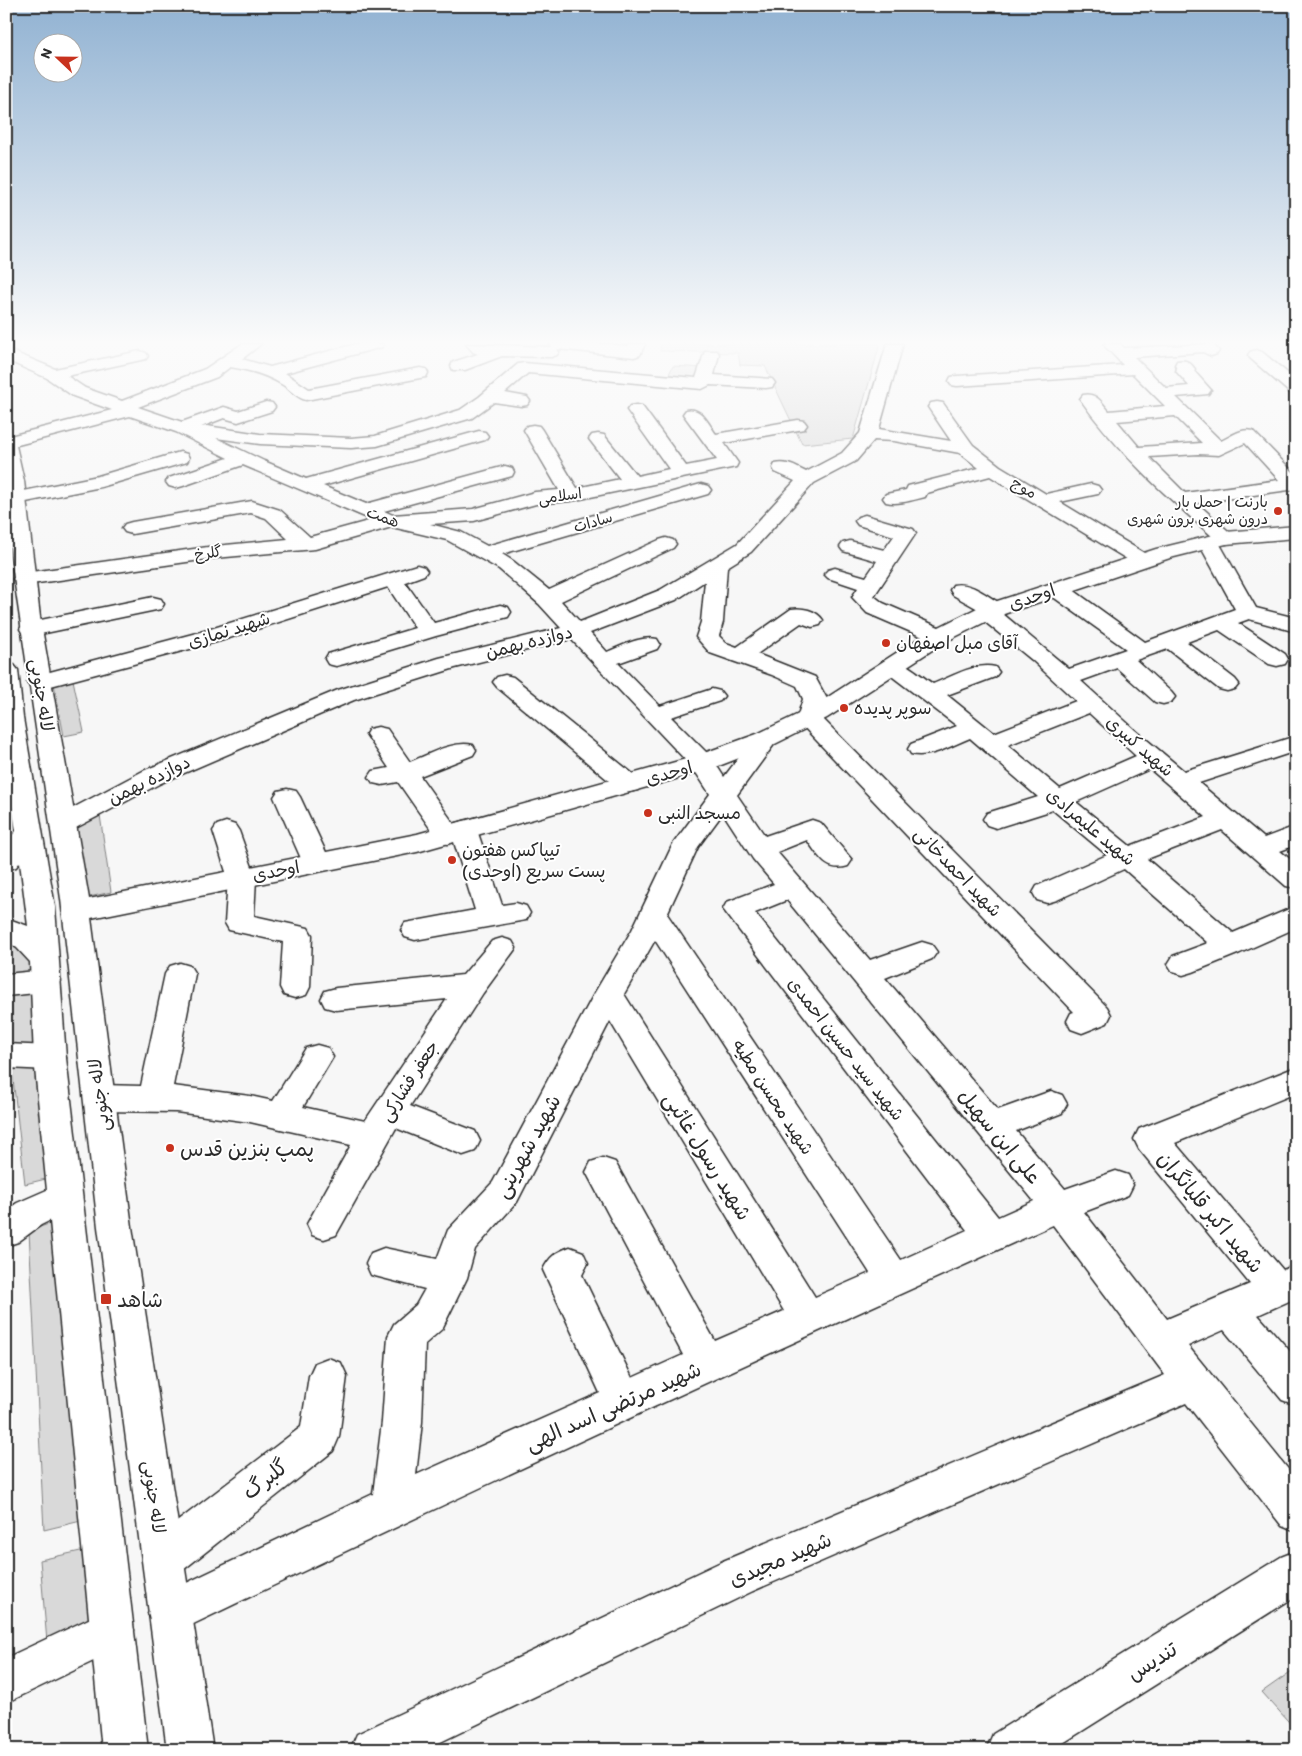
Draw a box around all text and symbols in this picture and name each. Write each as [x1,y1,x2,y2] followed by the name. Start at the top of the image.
[32,32,82,82] north arrow
[37,46,56,61] text: N
[1008,474,1040,503] street label: موج
[537,484,583,509] street label: اسلامی
[1127,493,1268,528] place label: بارنت | حمل بار درون شهری برون شهری
[364,503,402,531] street label: همت
[1272,505,1284,517] marker: بارنت | حمل بار درون شهری برون شهری
[571,508,615,536] street label: سادات
[193,542,223,565] street label: گلرخ
[1006,579,1058,615] street label: اوحدی
[185,607,273,653] street label: شهید نمازی
[483,621,575,663] street label: دوازده بهمن
[896,632,1019,654] place label: آقای مبل اصفهان
[880,637,892,649] marker: آقای مبل اصفهان
[24,657,59,733] street label: لاله جنوبی
[854,697,932,720] place label: سوپر پدیده
[838,702,850,714] marker: سوپر پدیده
[1102,711,1178,781] street label: شهید کبیری
[104,751,194,809] street label: دوازده بهمن
[643,756,695,790] street label: اوحدی
[1042,783,1140,871] street label: شهید علیمرادی
[658,802,741,824] place label: مسجد النبی
[642,807,654,819] marker: مسجد النبی
[910,822,1006,922] street label: شهید احمدخانی
[462,839,605,884] place label: تیپاکس هفتون (اوحدی) پست سریع
[446,854,458,866] marker: تیپاکس هفتون (اوحدی) پست سریع
[250,856,302,886] street label: اوحدی
[783,973,909,1125] street label: شهید سید حسین احمدی
[728,1035,818,1159] street label: شهید محسن مطیه
[375,1036,443,1126] street label: جعفر فشارکی
[84,1057,115,1133] street label: لاله جنوبی
[951,1083,1047,1190] street label: علی ابن سهیل
[657,1087,757,1226] street label: شهید رسول غائبی
[488,1090,567,1203] street label: شهید شهرینی
[180,1136,314,1162] place label: پمپ بنزین قدس
[164,1142,176,1154] marker: پمپ بنزین قدس
[1152,1146,1269,1279] street label: شهید اکبر قلیانگران
[117,1287,163,1312] place label: شاهد
[99,1292,113,1306] marker: شاهد
[521,1356,706,1458] street label: شهید مرتضی اسد الهی
[237,1454,293,1505] street label: گلبرگ
[137,1459,170,1535] street label: لاله جنوبی
[725,1526,835,1592] street label: شهید مجیدی
[1122,1636,1182,1686] street label: تندیس

